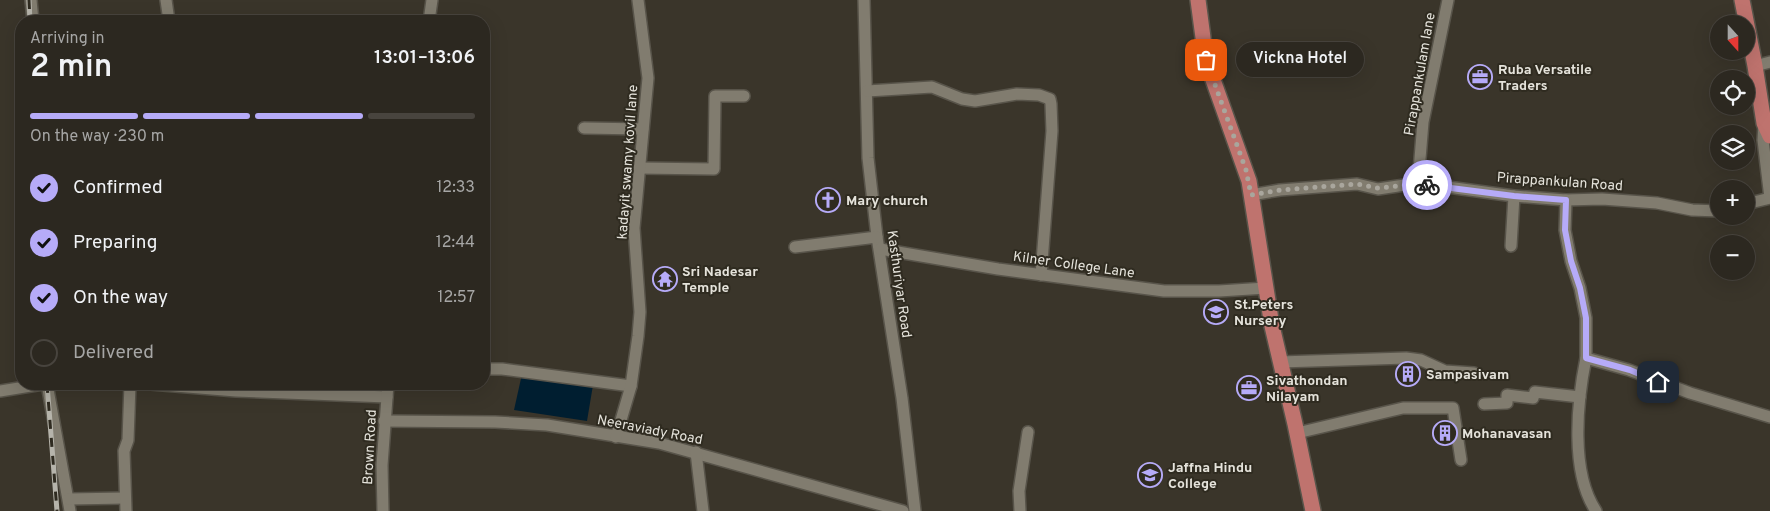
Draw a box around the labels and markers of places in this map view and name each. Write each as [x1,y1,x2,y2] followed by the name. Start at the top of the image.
[1185,39,1227,81] pin
[1236,42,1364,78] callout: Vickna Hotel
[1498,62,1592,95] place label: Ruba Versatile Traders
[1467,64,1493,90] office icon: Ruba Versatile Traders
[815,187,841,213] church icon: Mary church
[846,193,928,210] place label: Mary church
[682,264,758,297] place label: Sri Nadesar Temple
[652,266,678,292] temple icon: Sri Nadesar Temple
[1234,297,1294,330] place label: St.Peters Nursery
[1203,299,1229,325] school or university icon: St.Peters Nursery
[1395,361,1421,387] building icon: Sampasivam
[1637,361,1679,403] pin
[1426,367,1509,384] place label: Sampasivam
[1266,373,1348,406] place label: Sivathondan Nilayam
[1236,375,1262,401] office icon: Sivathondan Nilayam
[1432,420,1458,446] building icon: Mohanavasan
[1462,426,1552,443] place label: Mohanavasan
[1168,460,1252,493] place label: Jaffna Hindu College
[1137,462,1163,488] school or university icon: Jaffna Hindu College

